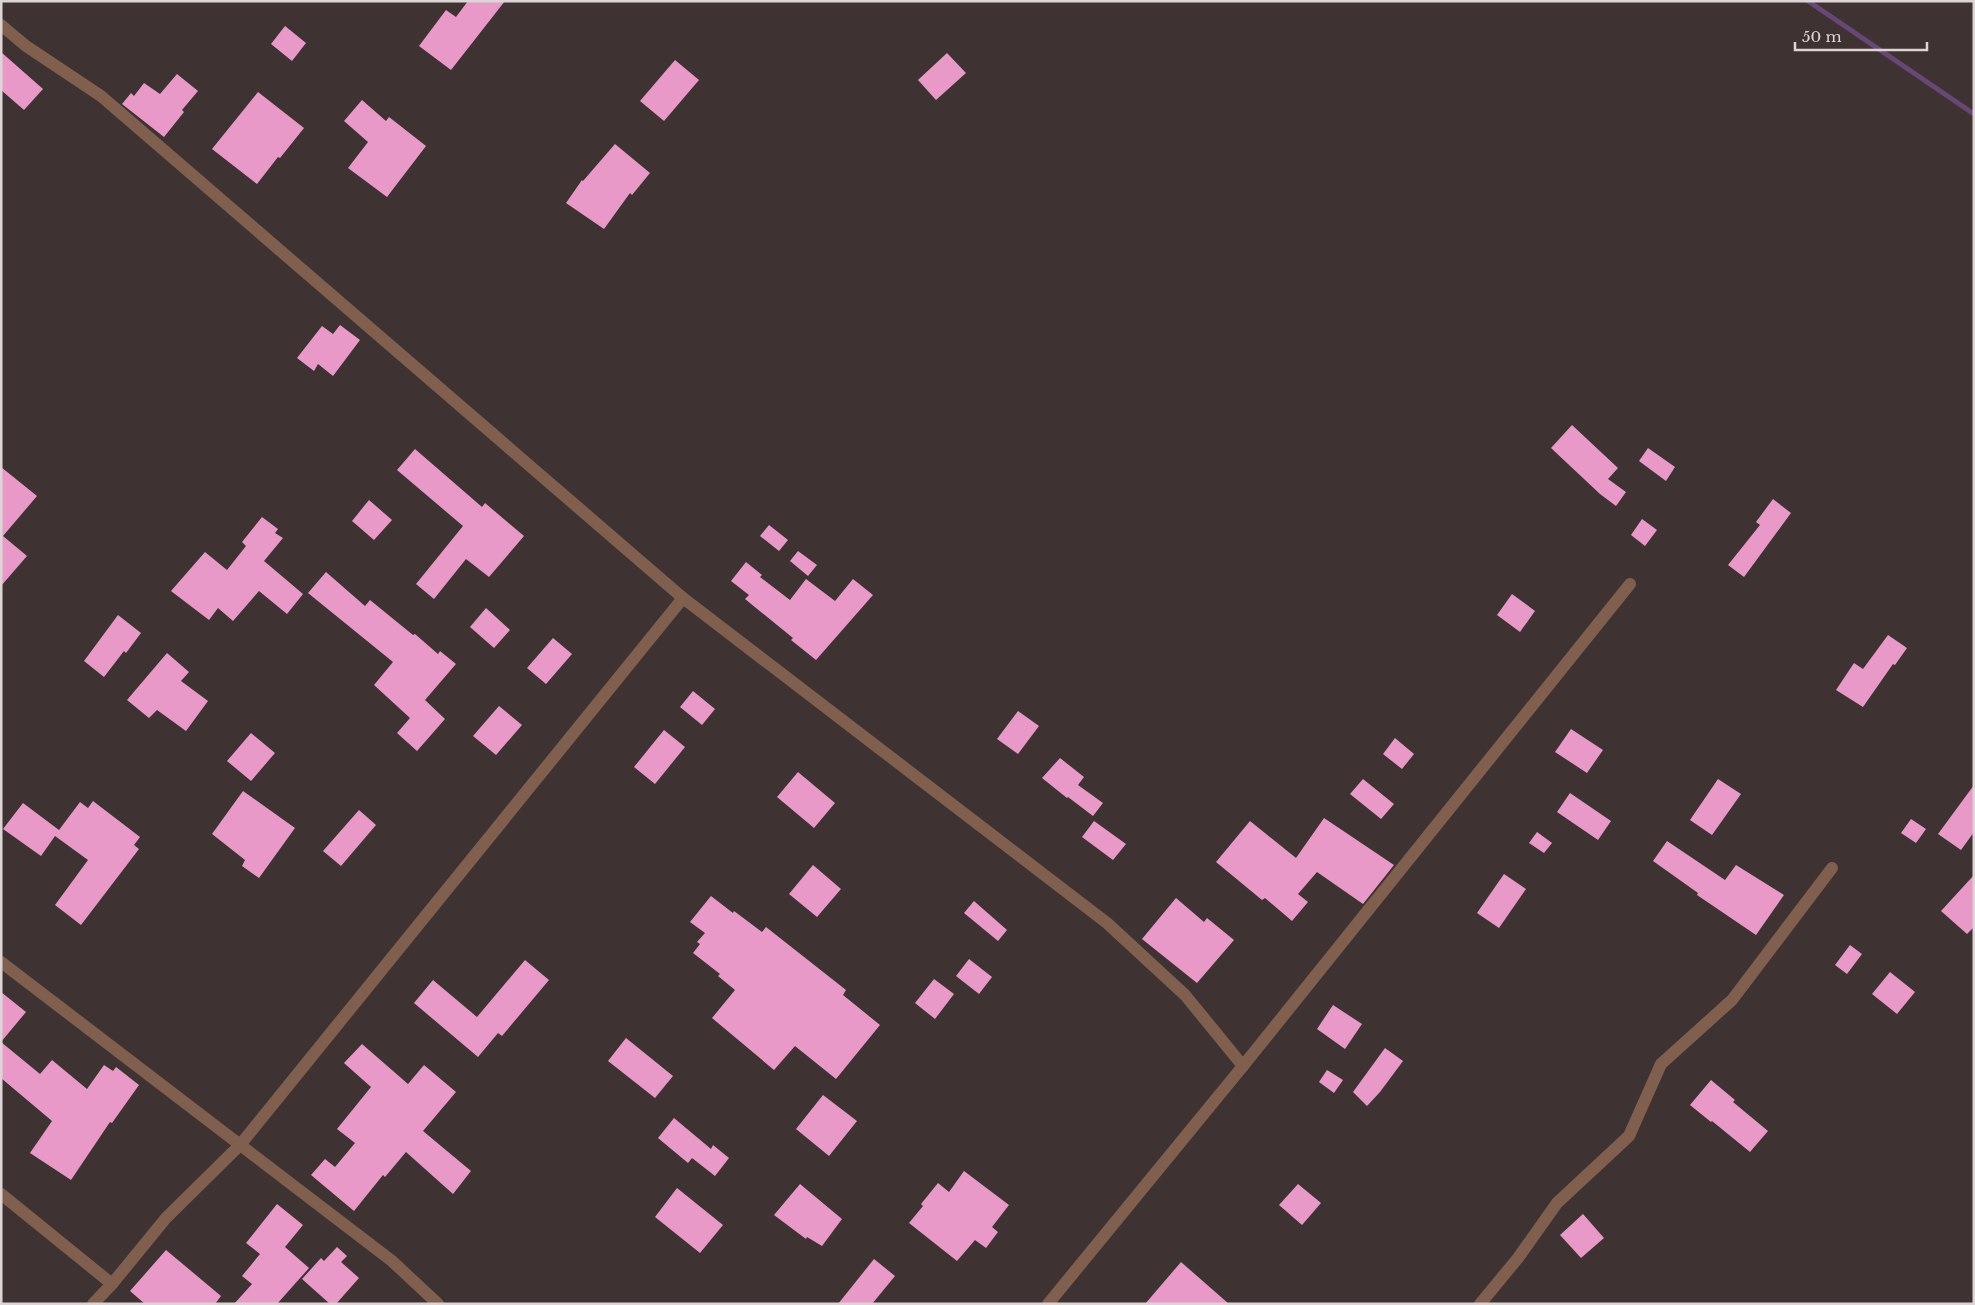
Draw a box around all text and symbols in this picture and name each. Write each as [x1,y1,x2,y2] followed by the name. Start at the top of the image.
[1795,20,1928,52] scale bar
[1802,27,1842,46] text: 50 m

